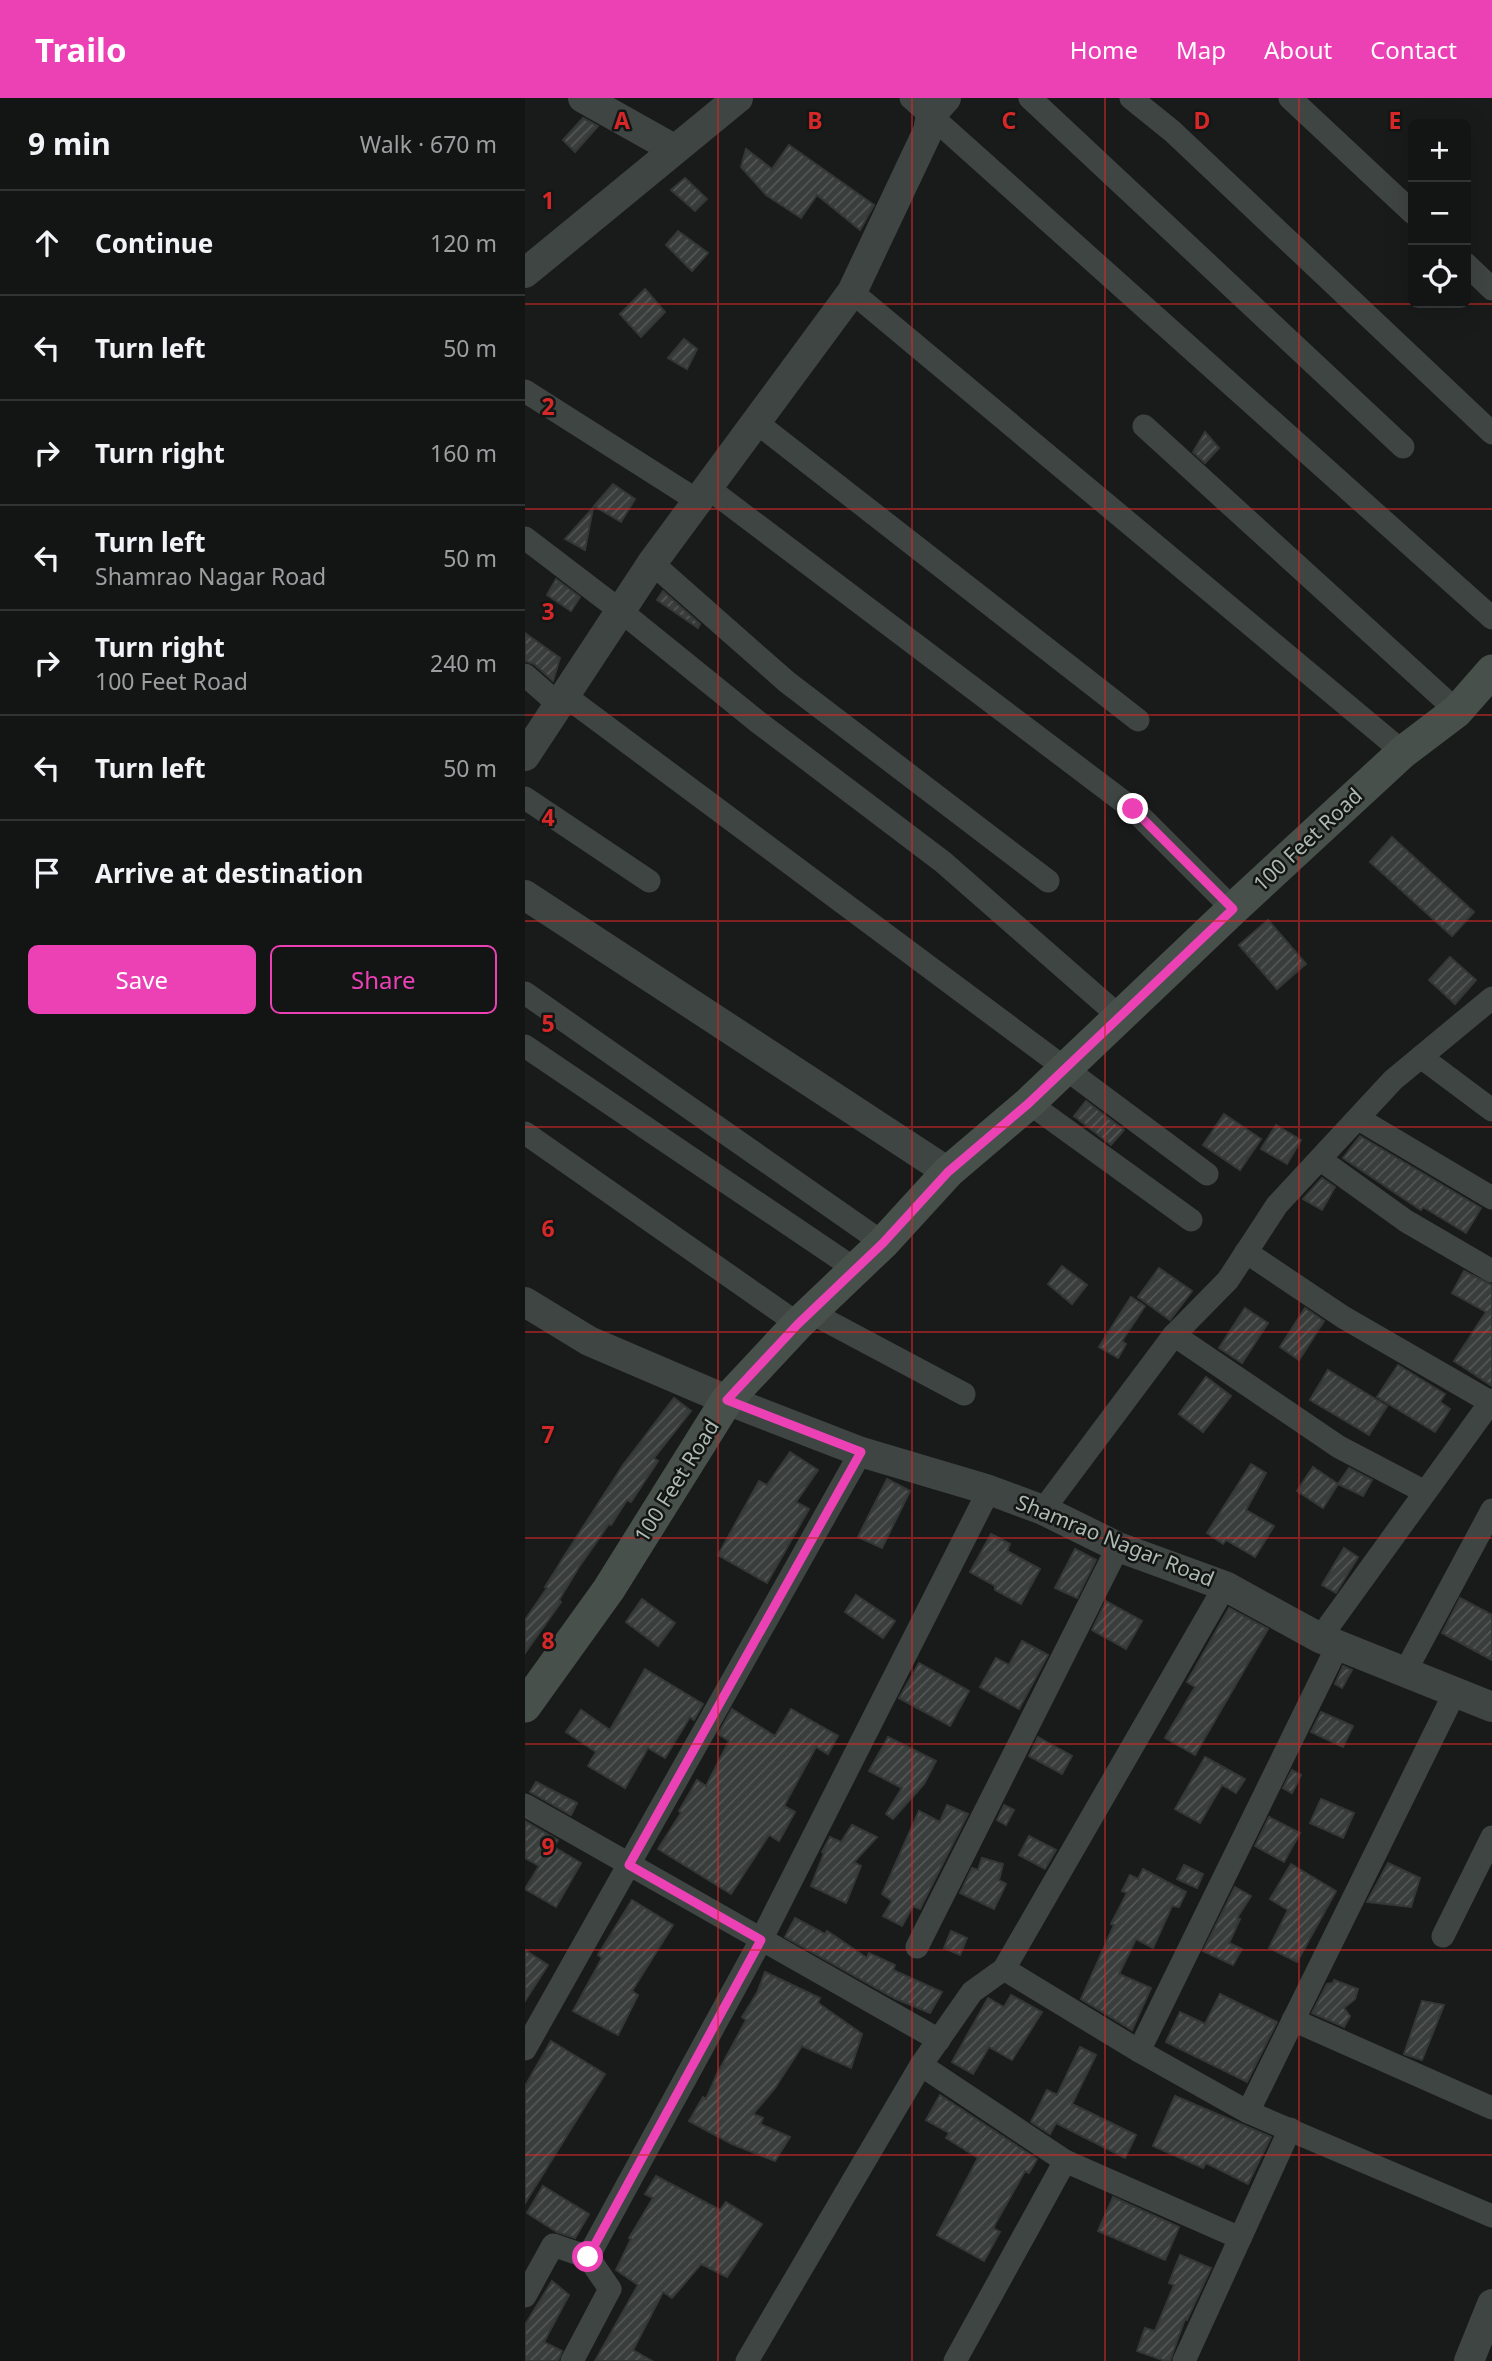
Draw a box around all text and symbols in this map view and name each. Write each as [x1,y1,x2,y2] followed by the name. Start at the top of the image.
[35,27,127,72] text: Trailo
[1070,33,1138,66] text: Home
[1176,33,1226,66] text: Map
[1264,33,1332,66] text: About
[1370,33,1457,66] text: Contact
[614,104,630,136] text: A
[807,104,823,136] text: B
[1002,104,1017,136] text: C
[1194,104,1210,136] text: D
[1389,104,1401,136] text: E
[1408,119,1471,308] map controls
[1408,119,1471,182] button: +
[28,123,111,164] text: 9 min
[360,128,497,160] text: Walk · 670 m
[1408,182,1471,245] button: −
[541,184,555,216] text: 1
[28,224,66,262] icon: ahead
[95,225,213,261] text: Continue
[430,227,497,259] text: 120 m
[1408,245,1471,308] button: locate
[28,329,66,367] icon: left
[95,330,206,366] text: Turn left
[443,332,497,364] text: 50 m
[541,390,555,422] text: 2
[28,434,66,472] icon: right
[95,435,225,471] text: Turn right
[430,437,497,469] text: 160 m
[95,524,206,560] text: Turn left
[28,539,66,577] icon: left
[443,542,497,574] text: 50 m
[95,560,326,592] text: Shamrao Nagar Road
[541,595,555,627] text: 3
[95,629,225,665] text: Turn right
[28,644,66,682] icon: right
[430,647,497,679] text: 240 m
[95,665,248,697] text: 100 Feet Road
[28,749,66,787] icon: left
[95,750,206,786] text: Turn left
[443,752,497,784] text: 50 m
[1247,781,1368,897] street label: 100 Feet Road
[1117,793,1148,824] route end
[541,801,555,833] text: 4
[28,854,66,892] icon: arrive
[95,855,364,891] text: Arrive at destination
[28,945,256,1014] button: Save
[270,945,497,1014] button: Share
[541,1007,555,1039] text: 5
[541,1212,555,1244] text: 6
[627,1414,725,1547] street label: 100 Feet Road
[541,1418,555,1450] text: 7
[1012,1488,1219,1593] street label: Shamrao Nagar Road
[541,1624,555,1656] text: 8
[541,1830,555,1862] text: 9
[572,2241,603,2272] route start

